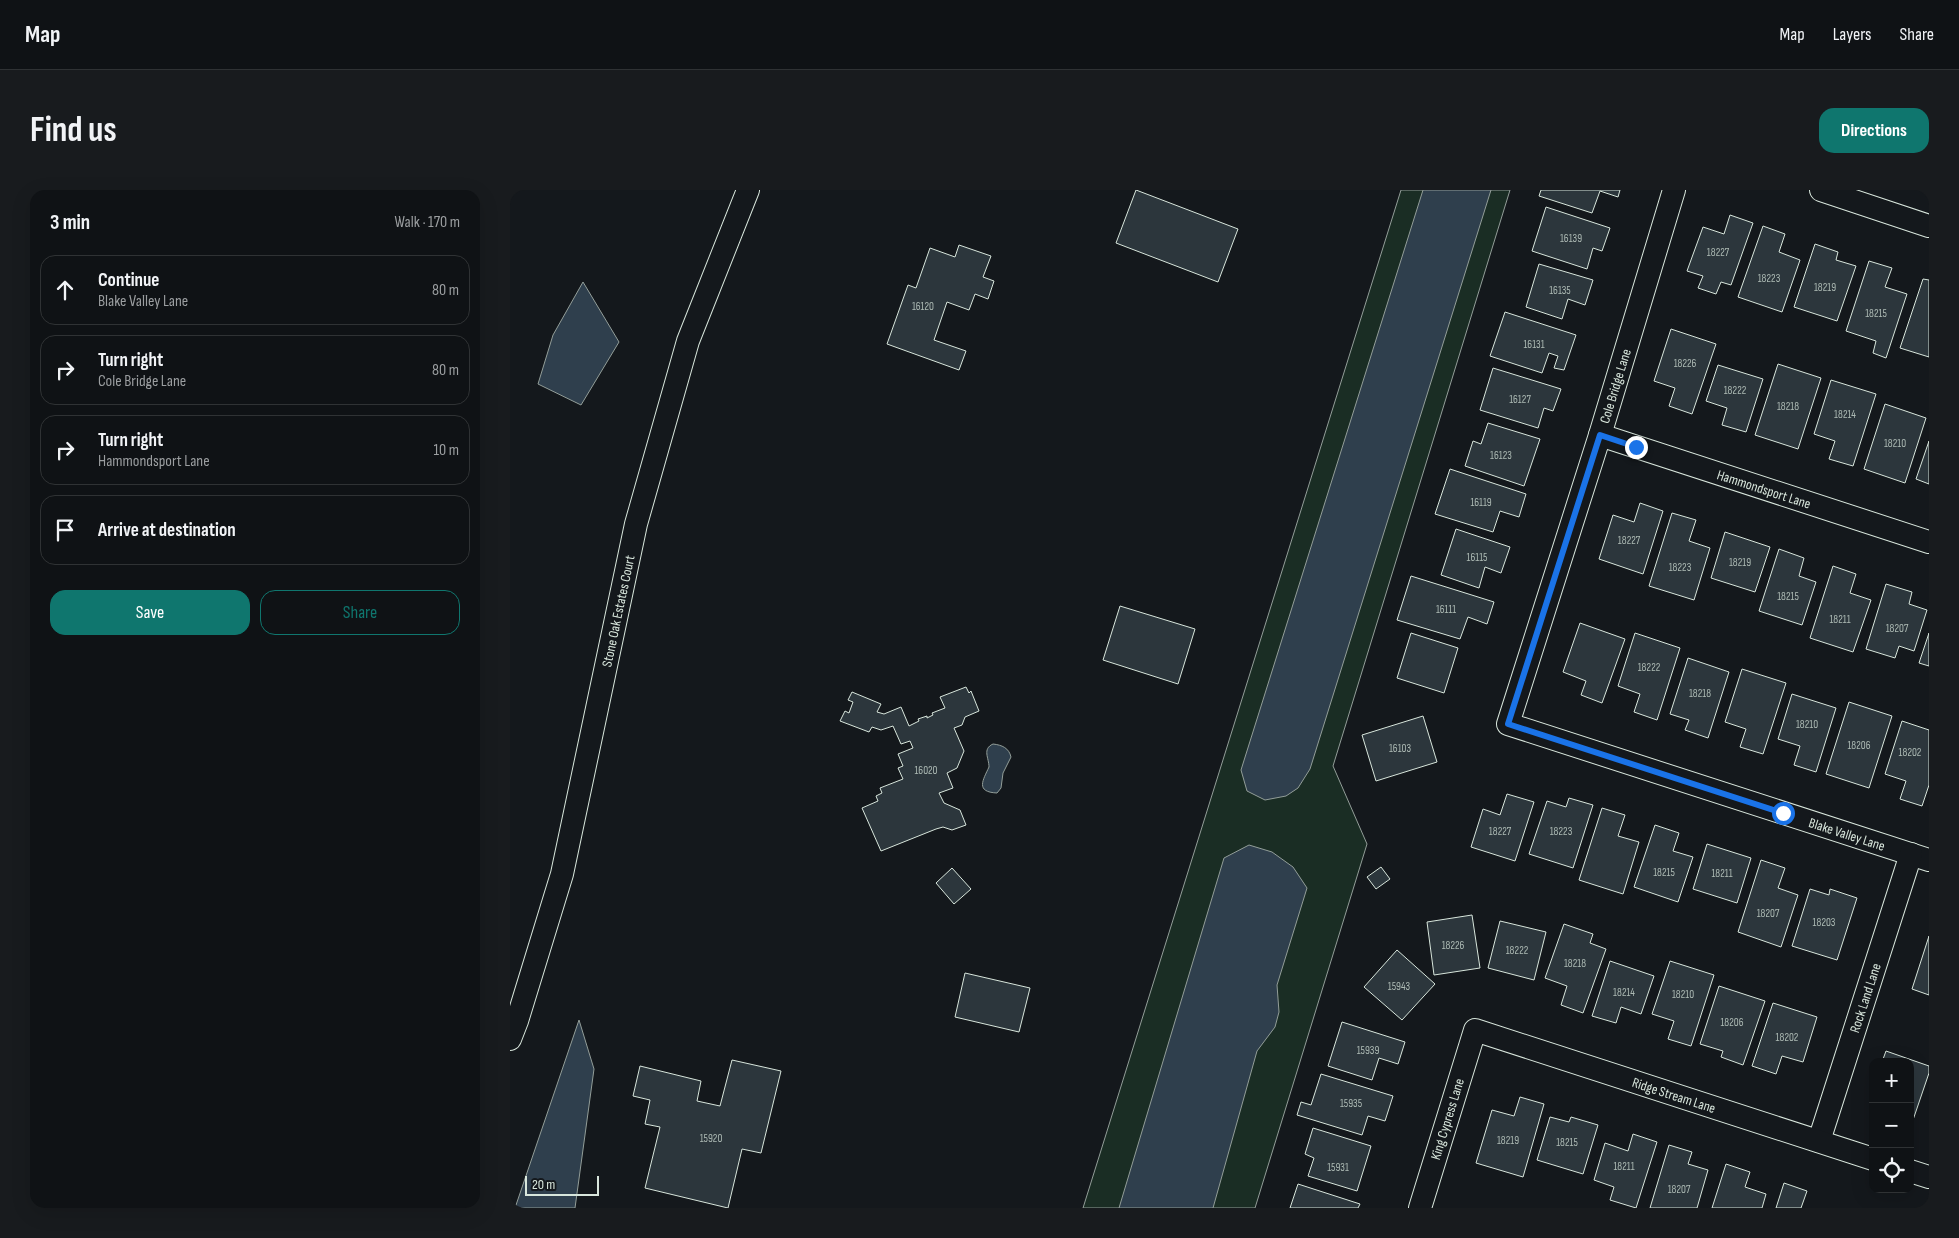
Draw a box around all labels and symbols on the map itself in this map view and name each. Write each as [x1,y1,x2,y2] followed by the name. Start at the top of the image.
[1560,232,1582,245] house number: 16139
[1707,246,1730,259] house number: 18227
[1758,272,1781,285] house number: 18223
[1814,281,1836,294] house number: 18219
[1549,284,1571,297] house number: 16135
[912,300,934,313] house number: 16120
[1865,307,1887,320] house number: 18215
[1524,338,1545,351] house number: 16131
[1596,347,1635,426] street label: Cole Bridge Lane
[1674,357,1697,370] house number: 18226
[1724,384,1747,397] house number: 18222
[1509,393,1531,406] house number: 16127
[1777,400,1799,413] house number: 18218
[1834,408,1856,421] house number: 18214
[1625,436,1648,459] route end
[1884,437,1906,450] house number: 18210
[1490,449,1512,462] house number: 16123
[1715,466,1813,513] street label: Hammondsport Lane
[1470,496,1492,509] house number: 16119
[1618,534,1641,547] house number: 18227
[1467,551,1487,564] house number: 16115
[598,554,639,669] street label: Stone Oak Estates Court
[1729,556,1751,569] house number: 18219
[1669,561,1692,574] house number: 18223
[1777,590,1799,603] house number: 18215
[1436,603,1456,616] house number: 16111
[1829,613,1851,626] house number: 18211
[1886,622,1909,635] house number: 18207
[1638,661,1661,674] house number: 18222
[1689,687,1711,700] house number: 18218
[1796,718,1818,731] house number: 18210
[1847,739,1871,752] house number: 18206
[1389,742,1411,755] house number: 16103
[1899,746,1922,759] house number: 18202
[914,764,938,777] house number: 16020
[1772,802,1795,825] route start
[1807,814,1887,855] street label: Blake Valley Lane
[1489,825,1512,838] house number: 18227
[1550,825,1573,838] house number: 18223
[1653,866,1675,879] house number: 18215
[1711,867,1733,880] house number: 18211
[1757,907,1780,920] house number: 18207
[1813,916,1836,929] house number: 18203
[1442,939,1465,952] house number: 18226
[1506,944,1529,957] house number: 18222
[1564,957,1586,970] house number: 18218
[1846,961,1885,1035] street label: Rock Land Lane
[1388,980,1411,993] house number: 15943
[1613,986,1635,999] house number: 18214
[1672,988,1694,1001] house number: 18210
[1720,1016,1744,1029] house number: 18206
[1776,1031,1799,1044] house number: 18202
[1357,1044,1379,1057] house number: 15939
[1630,1074,1718,1117] street label: Ridge Stream Lane
[1427,1076,1468,1162] street label: King Cypress Lane
[1340,1097,1362,1110] house number: 15935
[700,1132,722,1145] house number: 15920
[1497,1134,1519,1147] house number: 18219
[1556,1136,1578,1149] house number: 18215
[1613,1160,1635,1173] house number: 18211
[1327,1161,1349,1174] house number: 15931
[525,1173,599,1196] scale bar
[1668,1183,1691,1196] house number: 18207

